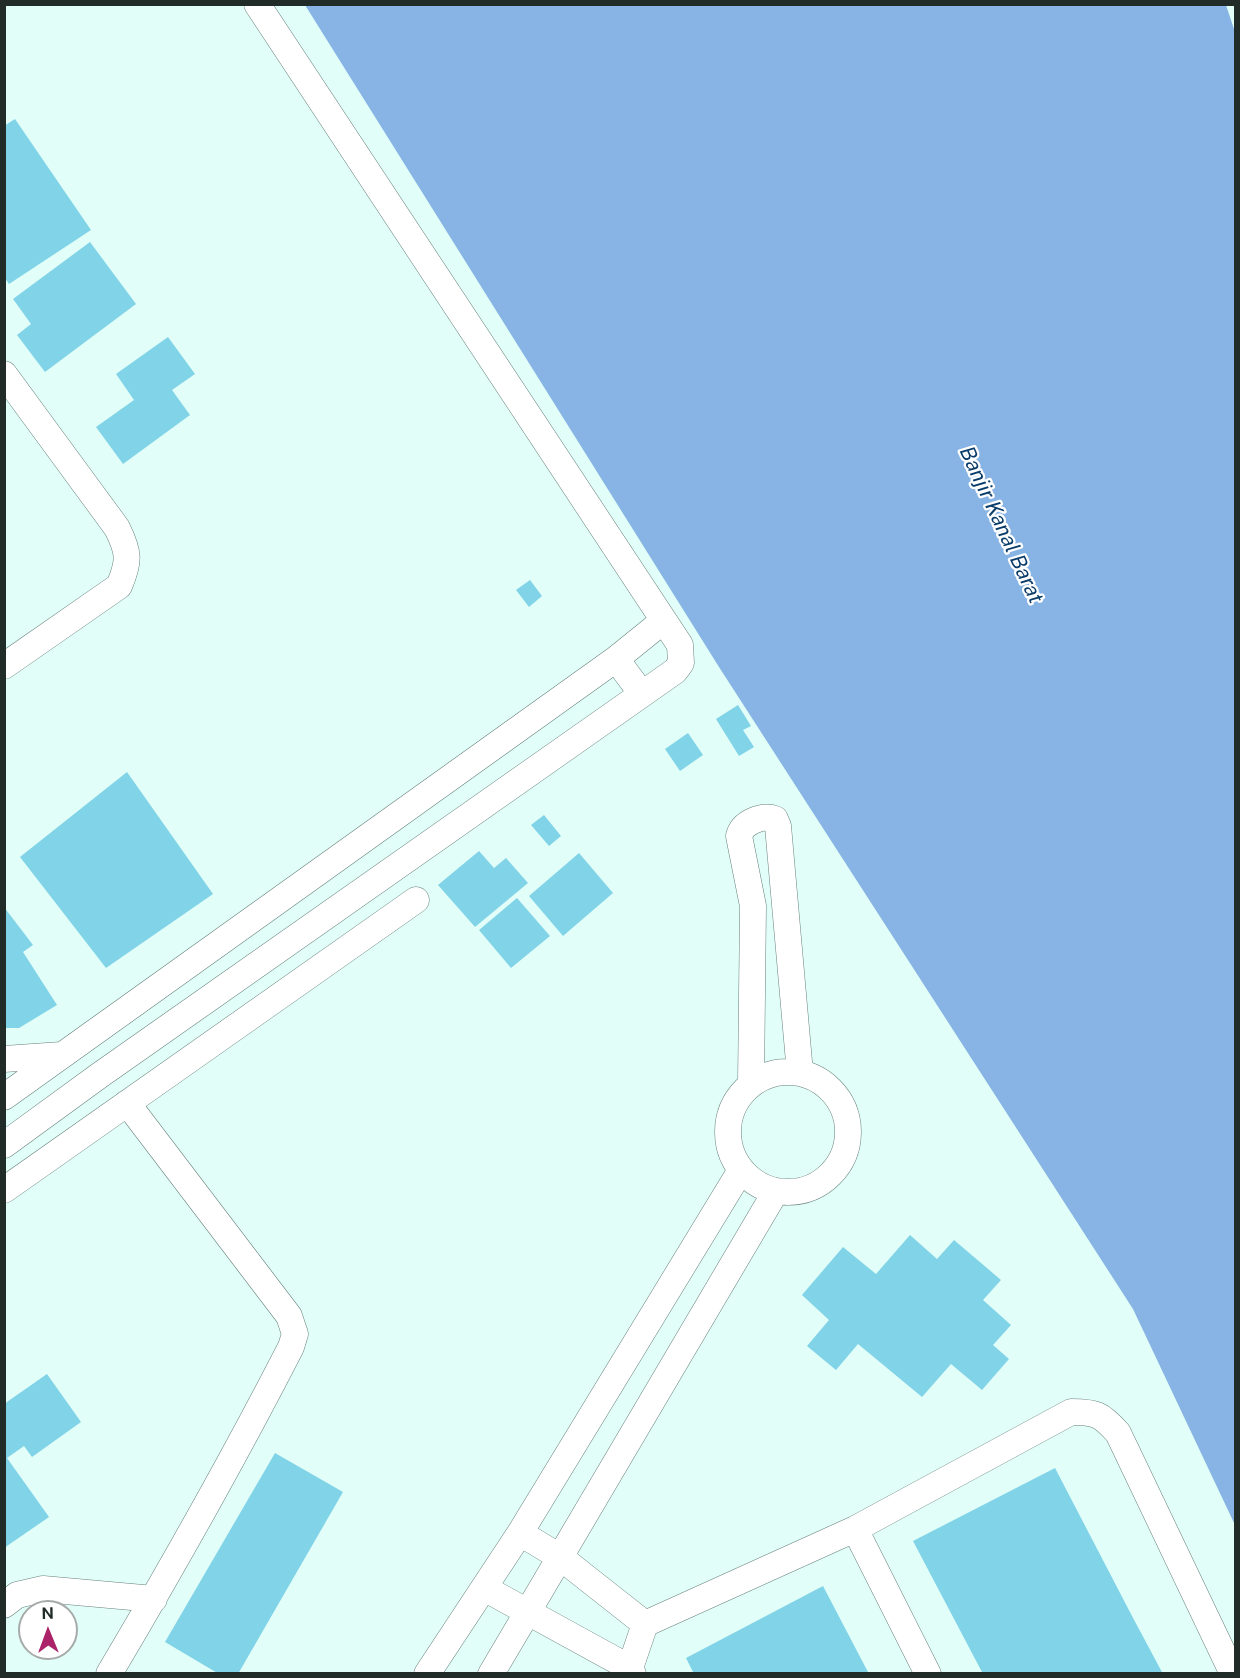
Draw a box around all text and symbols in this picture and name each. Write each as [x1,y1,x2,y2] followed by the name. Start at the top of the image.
[954,443,1048,607] water label: Banjir Kanal Barat
[18,1600,78,1660] north arrow
[41,1604,54,1623] text: N

